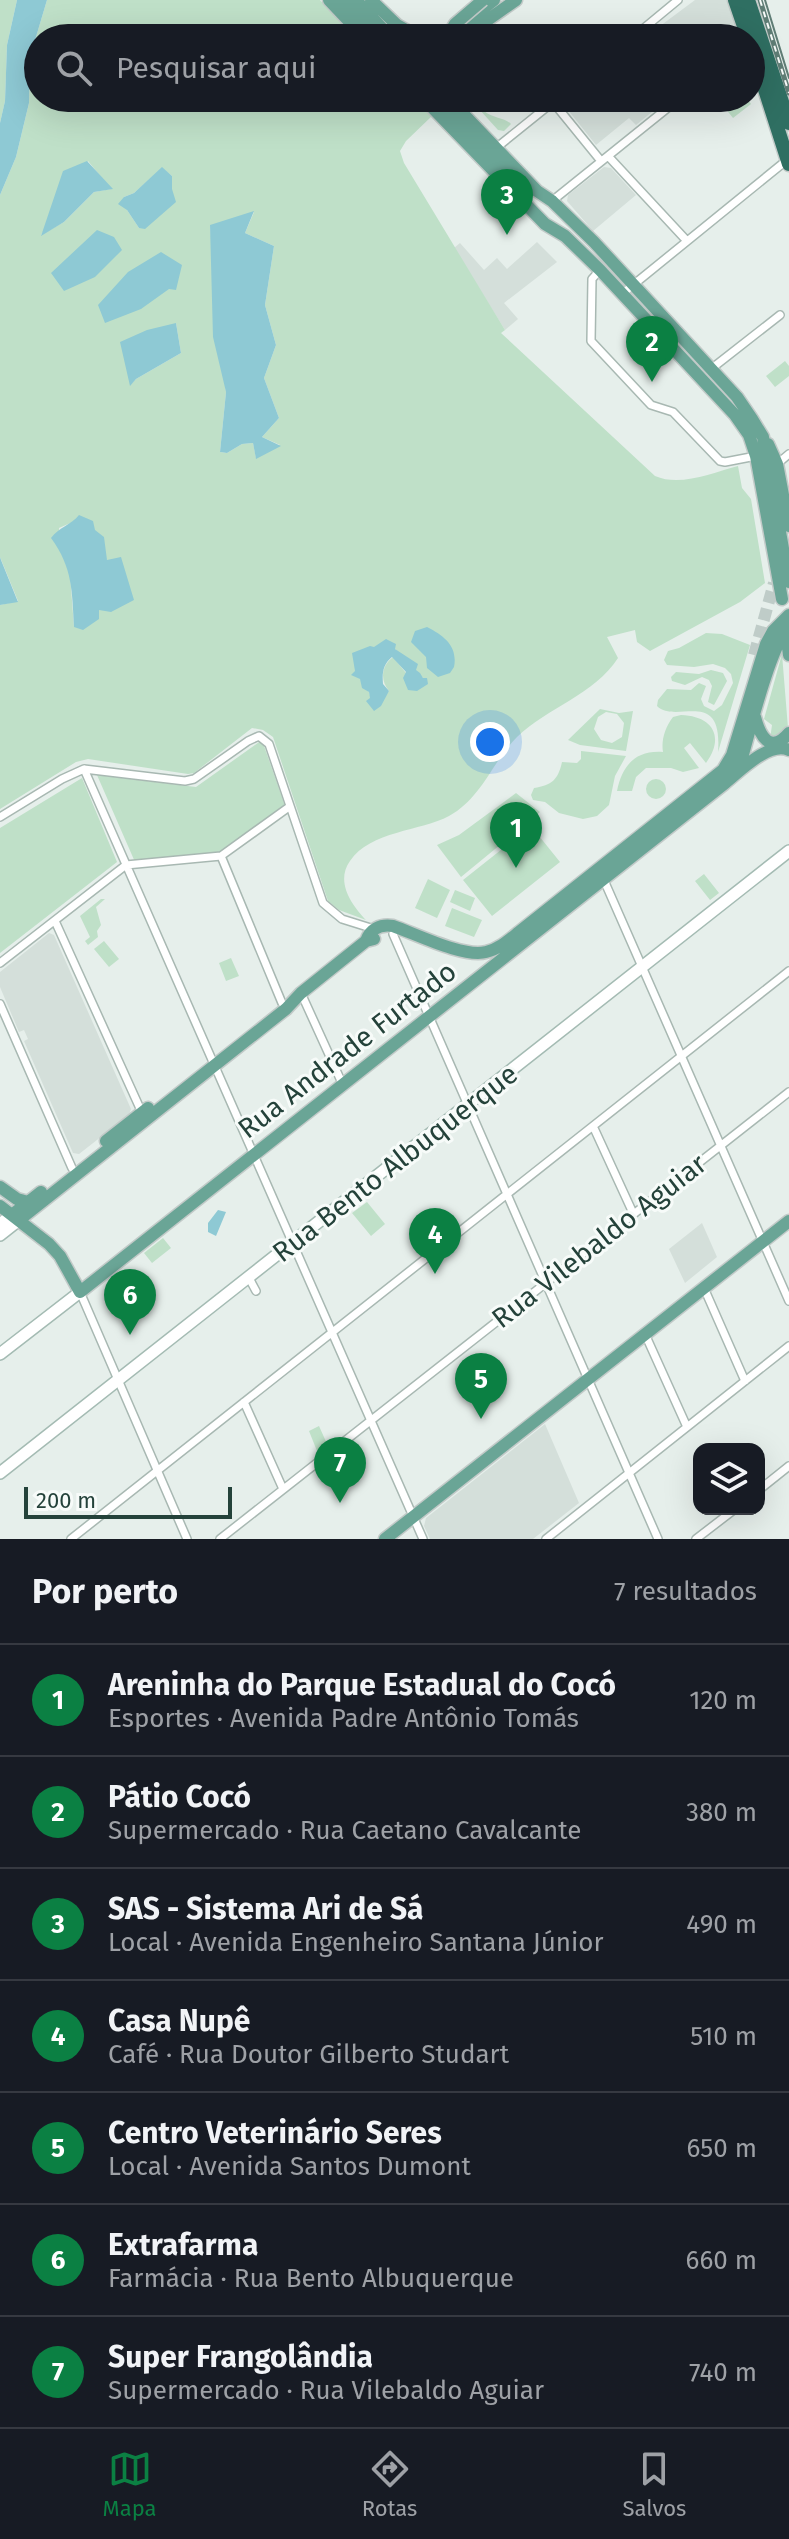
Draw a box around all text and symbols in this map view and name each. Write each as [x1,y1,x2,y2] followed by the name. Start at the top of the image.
[24,24,765,112] search box
[52,46,96,90] icon: search
[116,50,317,86] text: Pesquisar aqui
[481,169,533,235] pin: 3
[626,316,678,382] pin: 2
[470,722,510,762] your location
[490,802,542,868] pin: 1
[231,955,463,1145] street label: Rua Andrade Furtado
[266,1057,524,1269] street label: Rua Bento Albuquerque
[485,1147,713,1335] street label: Rua Vilebaldo Aguiar
[409,1208,461,1274] pin: 4
[104,1269,156,1335] pin: 6
[455,1353,507,1419] pin: 5
[314,1437,366,1503] pin: 7
[693,1443,765,1515] map controls
[693,1443,765,1515] button: layers
[24,1483,232,1519] scale bar
[36,1487,96,1514] text: 200 m
[32,1571,178,1612] text: Por perto
[614,1576,757,1607] text: 7 resultados
[108,1667,616,1703] text: Areninha do Parque Estadual do Cocó
[52,1685,64,1716] text: 1
[689,1685,757,1716] text: 120 m
[108,1703,579,1734] text: Esportes · Avenida Padre Antônio Tomás
[108,1779,251,1815] text: Pátio Cocó
[51,1797,65,1828] text: 2
[686,1797,757,1828] text: 380 m
[108,1815,581,1846] text: Supermercado · Rua Caetano Cavalcante
[108,1891,423,1927] text: SAS - Sistema Ari de Sá
[51,1909,65,1940] text: 3
[686,1909,757,1940] text: 490 m
[108,1927,604,1958] text: Local · Avenida Engenheiro Santana Júnior
[108,2003,250,2039] text: Casa Nupê
[51,2021,65,2052] text: 4
[690,2021,757,2052] text: 510 m
[108,2039,509,2070] text: Café · Rua Doutor Gilberto Studart
[108,2115,442,2151] text: Centro Veterinário Seres
[51,2133,65,2164] text: 5
[687,2133,757,2164] text: 650 m
[108,2151,471,2182] text: Local · Avenida Santos Dumont
[108,2227,258,2263] text: Extrafarma
[51,2245,65,2276] text: 6
[686,2245,757,2276] text: 660 m
[108,2263,514,2294] text: Farmácia · Rua Bento Albuquerque
[108,2339,373,2375] text: Super Frangolândia
[52,2357,64,2388] text: 7
[689,2357,757,2388] text: 740 m
[108,2375,544,2406] text: Supermercado · Rua Vilebaldo Aguiar
[103,2447,157,2522] tab: Mapa
[362,2447,417,2522] tab: Rotas
[623,2447,686,2522] tab: Salvos

